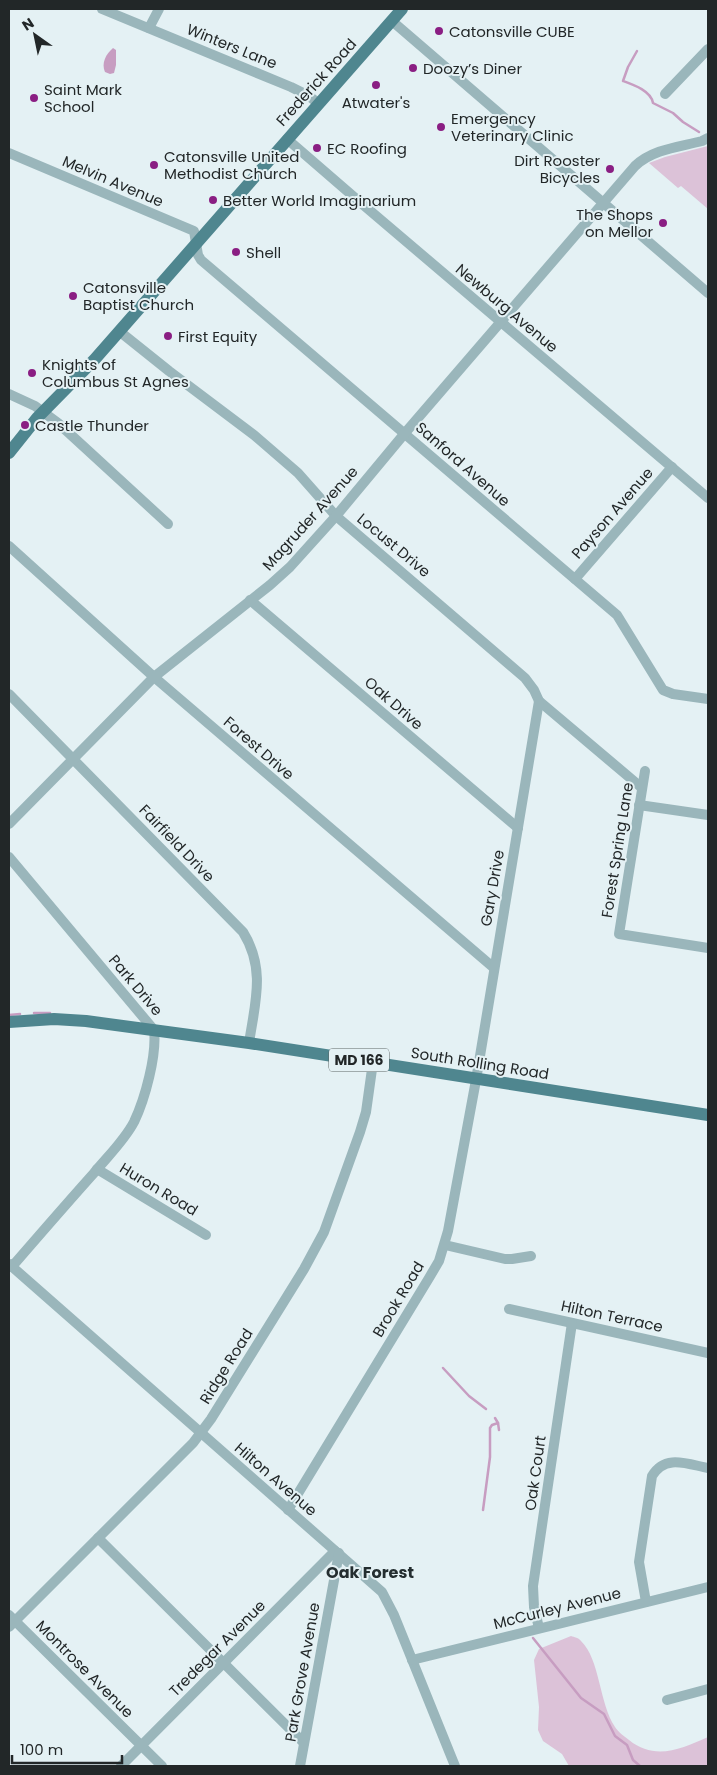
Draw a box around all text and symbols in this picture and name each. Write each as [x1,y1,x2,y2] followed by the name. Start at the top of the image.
[10,10,60,60] north arrow
[18,13,38,35] text: N
[184,18,280,74] street label: Winters Lane
[449,21,575,42] place label: Catonsville CUBE
[433,25,445,37] marker: Catonsville CUBE
[271,34,361,130] street label: Frederick Road
[423,58,522,79] place label: Doozy’s Diner
[407,62,419,74] marker: Doozy’s Diner
[44,79,122,117] place label: Saint Mark School
[370,79,382,91] marker: Atwater's
[28,92,40,104] marker: Saint Mark School
[342,92,410,113] place label: Atwater's
[451,108,574,146] place label: Emergency Veterinary Clinic
[435,121,447,133] marker: Emergency Veterinary Clinic
[327,138,407,159] place label: EC Roofing
[311,142,323,154] marker: EC Roofing
[164,146,299,184] place label: Catonsville United Methodist Church
[59,150,167,212] street label: Melvin Avenue
[514,150,600,188] place label: Dirt Rooster Bicycles
[148,159,160,171] marker: Catonsville United Methodist Church
[604,163,616,175] marker: Dirt Rooster Bicycles
[223,190,416,211] place label: Better World Imaginarium
[207,194,219,206] marker: Better World Imaginarium
[576,204,653,242] place label: The Shops on Mellor
[657,217,669,229] marker: The Shops on Mellor
[246,242,281,263] place label: Shell
[230,246,242,258] marker: Shell
[451,259,563,357] street label: Newburg Avenue
[83,277,194,315] place label: Catonsville Baptist Church
[67,290,79,302] marker: Catonsville Baptist Church
[178,326,258,347] place label: First Equity
[162,330,174,342] marker: First Equity
[42,354,189,392] place label: Knights of Columbus St Agnes
[26,367,38,379] marker: Knights of Columbus St Agnes
[35,415,149,436] place label: Castle Thunder
[411,417,515,511] street label: Sanford Avenue
[19,419,31,431] marker: Castle Thunder
[257,461,363,575] street label: Magruder Avenue
[566,463,658,563] street label: Payson Avenue
[353,508,435,582] street label: Locust Drive
[360,672,428,734] street label: Oak Drive
[219,712,299,784] street label: Forest Drive
[596,781,638,919] street label: Forest Spring Lane
[135,800,219,886] street label: Fairfield Drive
[475,848,509,928] street label: Gary Drive
[104,950,168,1020] street label: Park Drive
[409,1042,551,1084] street label: South Rolling Road
[329,1048,389,1072] road number: MD 166
[116,1157,202,1221] street label: Huron Road
[367,1257,429,1341] street label: Brook Road
[559,1295,665,1337] street label: Hilton Terrace
[194,1324,258,1408] street label: Ridge Road
[519,1434,551,1512] street label: Oak Court
[230,1437,322,1521] street label: Hilton Avenue
[326,1561,414,1584] district label: Oak Forest
[491,1582,623,1634] street label: McCurley Avenue
[164,1595,270,1701] street label: Tredegar Avenue
[279,1601,325,1743] street label: Park Grove Avenue
[32,1616,138,1722] street label: Montrose Avenue
[12,1732,122,1764] scale bar
[20,1739,63,1760] text: 100 m

